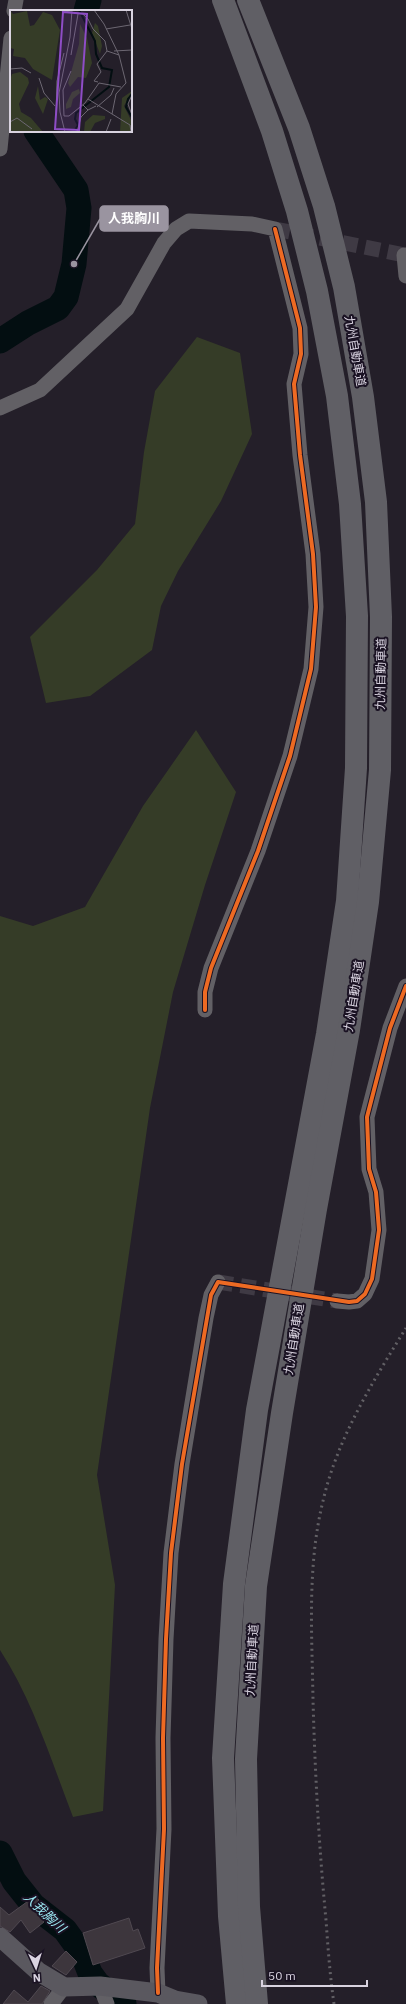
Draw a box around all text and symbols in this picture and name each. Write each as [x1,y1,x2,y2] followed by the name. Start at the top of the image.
[10,10,132,132] inset map
[100,206,168,231] callout: 人我胸川
[108,210,160,227] text: 人我胸川
[342,314,369,388] street label: 九州自動車道
[372,638,389,710] street label: 九州自動車道
[340,959,367,1033] street label: 九州自動車道
[280,1302,307,1376] street label: 九州自動車道
[242,1624,261,1696] street label: 九州自動車道
[20,1888,71,1938] water label: 人我胸川
[16,1948,56,1988] north arrow
[262,1962,367,1988] scale bar
[268,1968,296,1983] text: 50 m
[32,1971,41,1985] text: N

